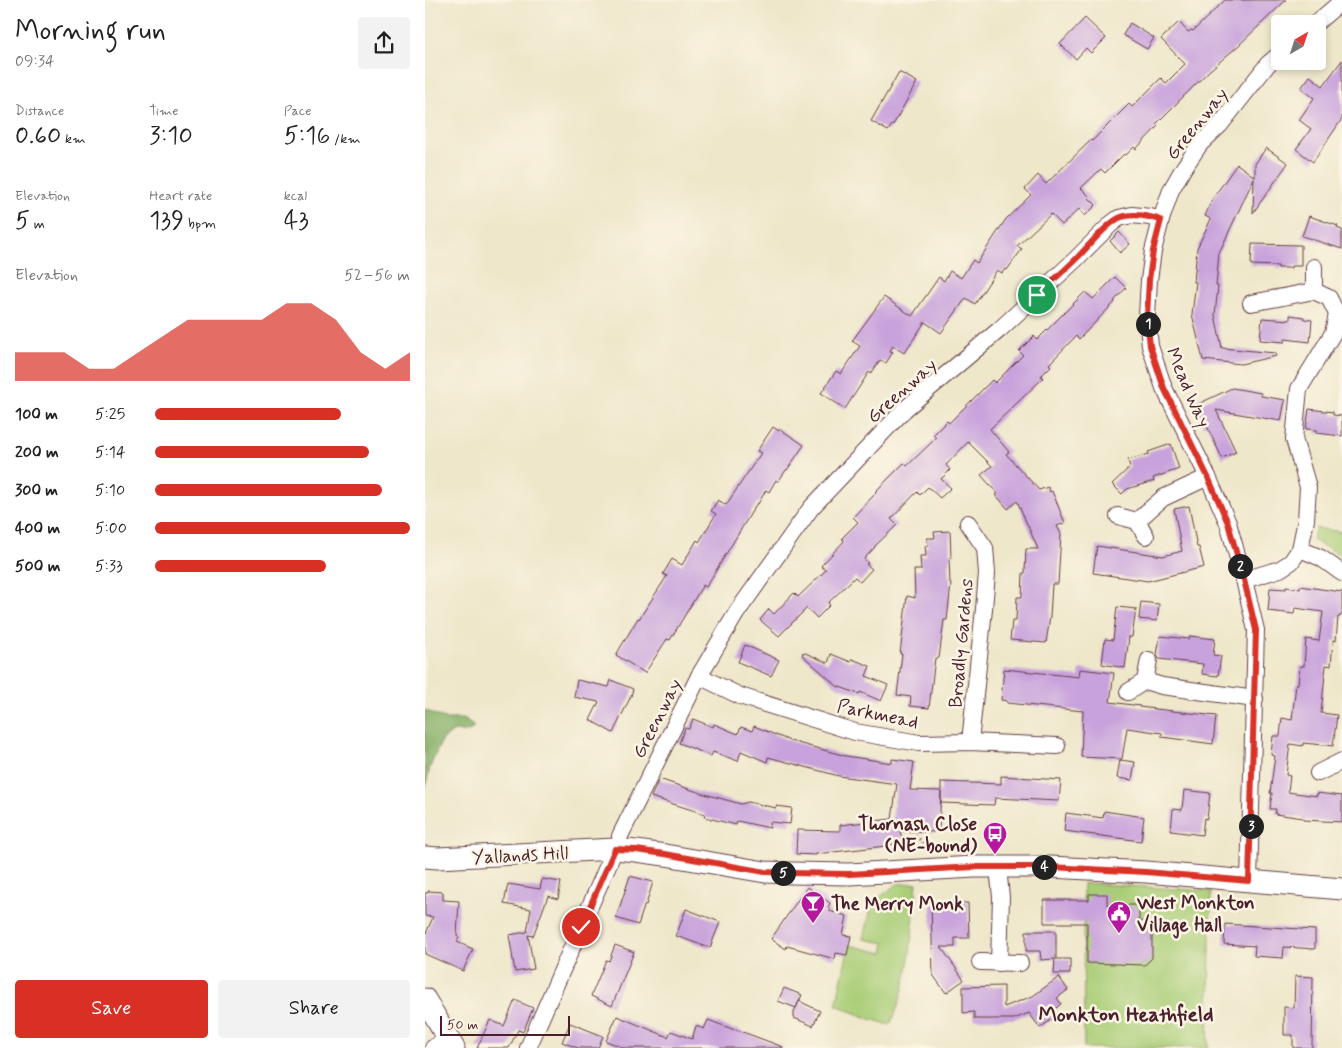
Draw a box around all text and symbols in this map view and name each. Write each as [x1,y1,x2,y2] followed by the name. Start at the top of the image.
[15,13,166,50] text: Morning run
[1271,15,1326,70] north arrow
[1271,15,1326,70] map controls
[358,17,410,69] button: share
[15,51,55,72] text: 09:34
[1160,83,1234,165] street label: Greenway
[15,102,64,120] text: Distance
[149,102,179,120] text: Time
[284,102,312,120] text: Pace
[15,120,61,153] text: 0.60
[149,120,193,153] text: 3:10
[284,120,330,153] text: 5:16
[61,130,86,148] text: km
[330,130,361,148] text: /km
[15,187,70,205] text: Elevation
[149,187,212,205] text: Heart rate
[284,187,307,205] text: kcal
[15,205,30,238] text: 5
[149,205,184,238] text: 139
[284,205,309,238] text: 43
[30,215,45,233] text: m
[184,215,216,233] text: bpm
[15,265,78,286] text: Elevation
[344,265,410,286] text: 52–56 m
[1016,274,1058,316] pin
[1023,281,1051,309] icon: arrive
[1135,312,1161,336] pin: 1
[1145,315,1152,333] text: 1
[1159,344,1216,432] street label: Mead Way
[862,353,942,429] street label: Greenway
[15,404,58,425] text: 100 m
[95,404,125,425] text: 5:25
[15,442,59,463] text: 200 m
[95,442,126,463] text: 5:14
[15,480,58,501] text: 300 m
[95,480,125,501] text: 5:10
[15,518,60,539] text: 400 m
[95,518,127,539] text: 5:00
[1227,554,1253,578] pin: 2
[15,556,60,577] text: 500 m
[95,556,123,577] text: 5:33
[1237,557,1244,575] text: 2
[943,577,980,709] street label: Broadly Gardens
[627,675,688,763] street label: Greenway
[835,694,921,735] street label: Parkmead
[858,812,977,859] place label: Thornash Close (NE-bound)
[1239,814,1263,838] pin: 3
[1248,817,1255,835] text: 3
[982,821,1008,855] bus stop icon: Thornash Close (NE-bound)
[471,840,569,871] street label: Yallands Hill
[1031,854,1057,880] pin: 4
[1040,858,1049,876] text: 4
[771,860,795,886] pin: 5
[779,864,788,882] text: 5
[800,890,826,924] bar icon: The Merry Monk
[1136,891,1255,939] place label: West Monkton Village Hall
[831,892,964,917] place label: The Merry Monk
[1106,900,1132,934] public building icon: West Monkton Village Hall
[560,906,602,948] pin
[567,913,595,941] icon: check
[15,980,208,1038] button: Save
[218,980,410,1038] button: Share
[1038,1001,1214,1029] district label: Monkton Heathfield
[440,1013,570,1036] scale bar
[447,1016,478,1034] text: 50 m

